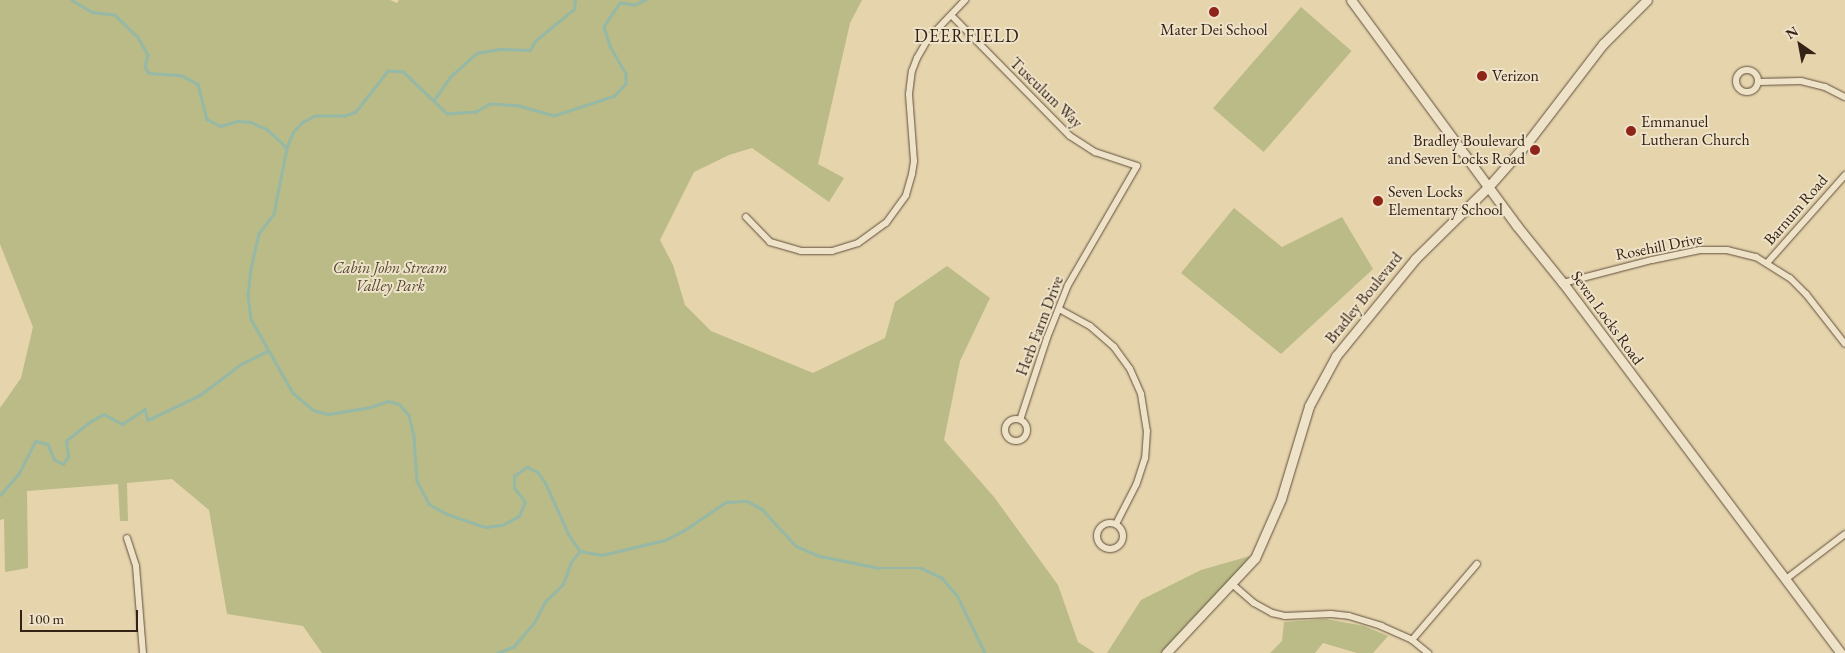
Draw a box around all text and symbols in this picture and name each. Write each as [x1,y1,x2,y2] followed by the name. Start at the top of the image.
[1208,6,1220,18] marker: Mater Dei School
[1160,20,1268,40] place label: Mater Dei School
[1775,20,1825,70] north arrow
[1782,22,1801,43] text: N
[913,25,1021,47] district label: DEERFIELD
[1006,54,1086,132] street label: Tusculum Way
[1492,66,1539,86] place label: Verizon
[1476,70,1488,82] marker: Verizon
[1641,112,1750,150] place label: Emmanuel Lutheran Church
[1625,125,1637,137] marker: Emmanuel Lutheran Church
[1388,131,1525,169] place label: Bradley Boulevard and Seven Locks Road
[1529,144,1541,156] marker: Bradley Boulevard and Seven Locks Road
[1760,171,1832,249] street label: Barnum Road
[1388,182,1503,220] place label: Seven Locks Elementary School
[1372,195,1384,207] marker: Seven Locks Elementary School
[1614,229,1704,265] street label: Rosehill Drive
[1321,248,1407,348] street label: Bradley Boulevard
[333,258,447,296] park label: Cabin John Stream Valley Park
[1567,267,1647,369] street label: Seven Locks Road
[1012,273,1068,379] street label: Herb Farm Drive
[22,600,140,632] scale bar
[28,609,64,628] text: 100 m

